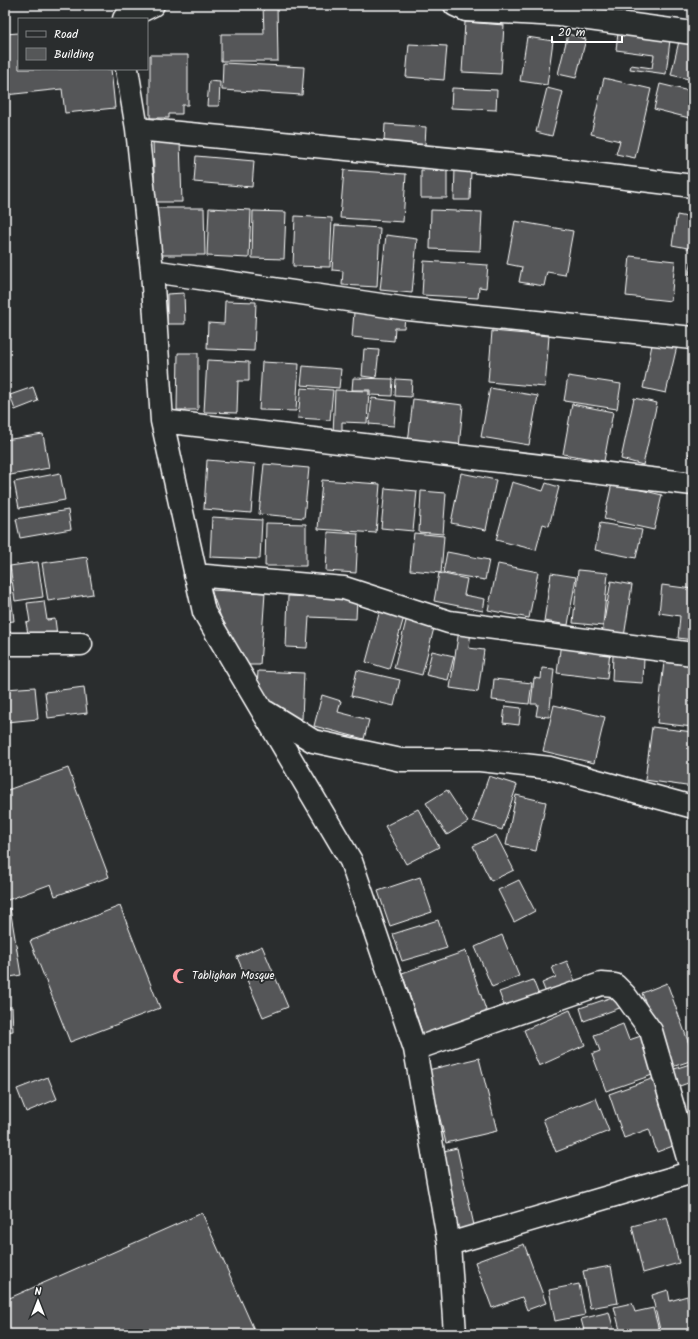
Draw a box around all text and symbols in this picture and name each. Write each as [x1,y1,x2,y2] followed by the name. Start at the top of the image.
[18,18,148,70] legend
[552,18,622,44] scale bar
[558,23,586,42] text: 20 m
[54,25,79,44] text: Road
[54,45,94,64] text: Building
[171,967,189,985] mosque icon: Tablighan Mosque
[192,967,275,985] place label: Tablighan Mosque
[18,1281,58,1321] north arrow
[35,1283,42,1301] text: N

